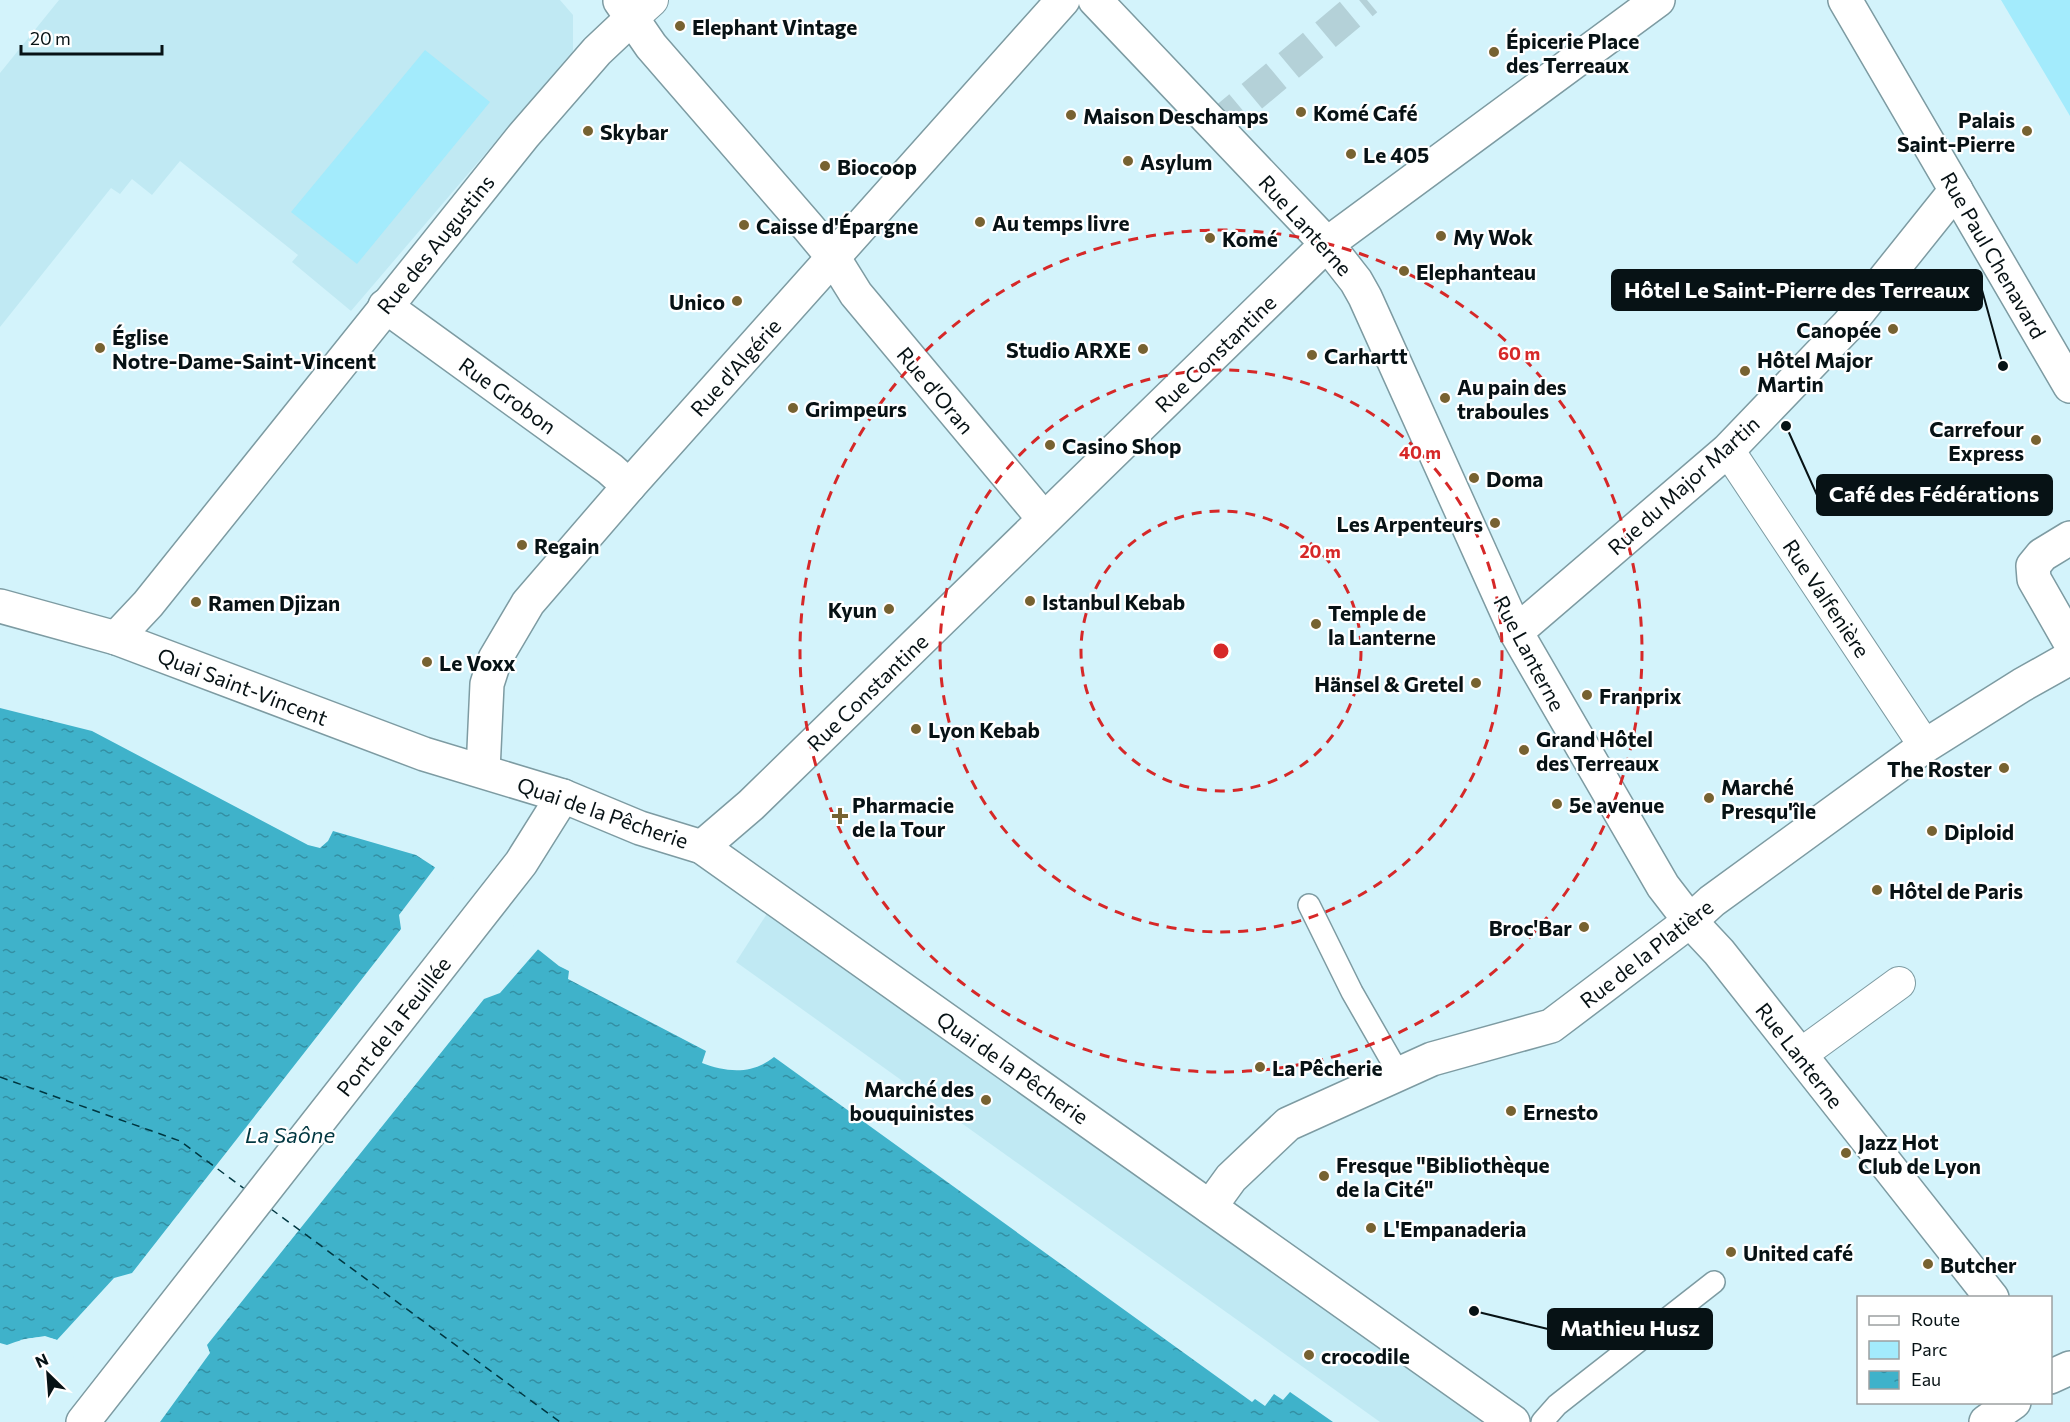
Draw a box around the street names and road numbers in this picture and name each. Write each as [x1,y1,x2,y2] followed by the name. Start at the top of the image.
[1936,167,2052,343] street label: Rue Paul Chenavard
[371,169,499,319] street label: Rue des Augustins
[1254,169,1358,281] street label: Rue Lanterne
[1149,289,1281,417] street label: Rue Constantine
[685,313,785,421] street label: Rue d'Algérie
[893,342,979,438] street label: Rue d'Oran
[455,351,561,439] street label: Rue Grobon
[1602,410,1764,560] street label: Rue du Major Martin
[1778,534,1876,662] street label: Rue Valfenière
[1489,591,1571,715] street label: Rue Lanterne
[801,628,933,756] street label: Rue Constantine
[154,642,332,730] street label: Quai Saint-Vincent
[514,771,692,853] street label: Quai de la Pêcherie
[1574,893,1718,1013] street label: Rue de la Platière
[331,951,455,1101] street label: Pont de la Feuillée
[1751,997,1849,1113] street label: Rue Lanterne
[932,1005,1094,1129] street label: Quai de la Pêcherie

